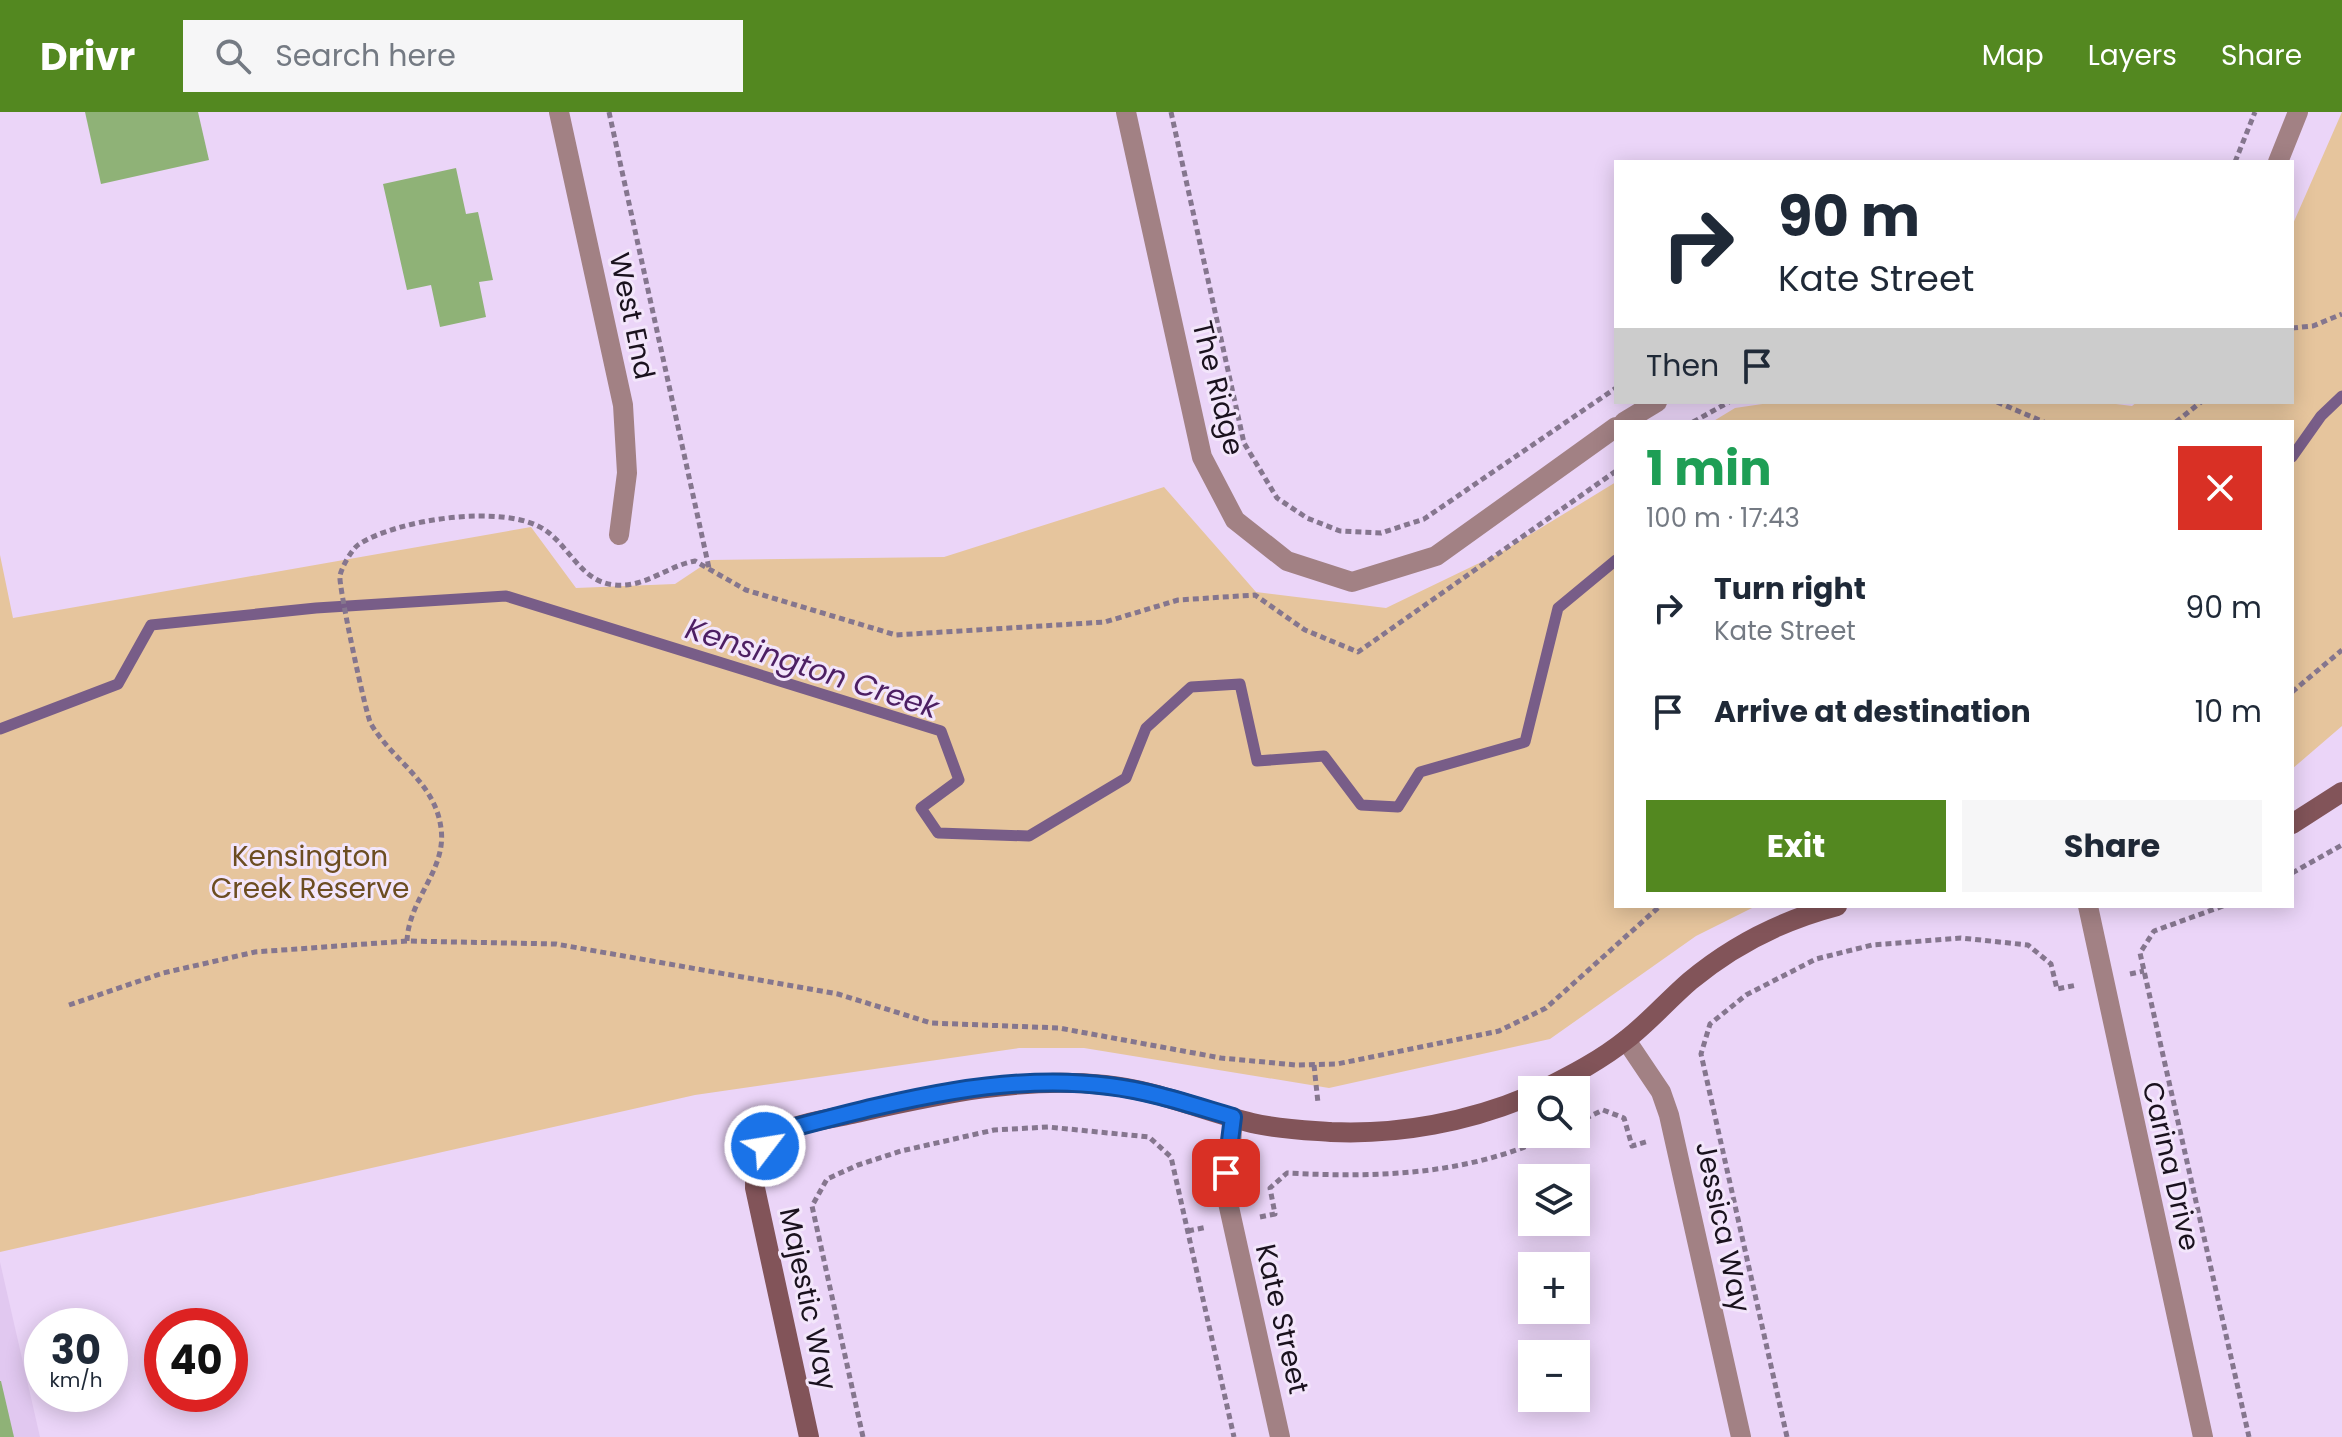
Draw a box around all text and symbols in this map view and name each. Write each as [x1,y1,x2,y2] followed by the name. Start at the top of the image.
[183,20,743,92] search box
[40,30,135,83] text: Drivr
[211,34,255,78] icon: search
[275,34,456,77] text: Search here
[1982,36,2044,75] text: Map
[2088,36,2177,75] text: Layers
[2221,36,2302,75] text: Share
[1778,177,1920,256] text: 90 m
[1646,192,1750,296] icon: right
[600,249,664,383] street label: West End
[1778,253,1974,304] text: Kate Street
[1183,317,1253,459] street label: The Ridge
[1646,344,1719,387] text: Then
[1735,344,1779,388] icon: arrive
[1646,435,1772,502] text: 1 min
[2178,446,2262,530] button: close
[1646,500,1800,536] text: 100 m · 17:43
[1714,567,1866,610] text: Turn right
[1646,586,1690,630] icon: right
[2185,586,2262,629] text: 90 m
[680,607,945,730] water label: Kensington Creek
[1714,613,1856,649] text: Kate Street
[1646,690,1690,734] icon: arrive
[1714,690,2031,733] text: Arrive at destination
[2195,690,2262,733] text: 10 m
[1646,800,1946,892] button: Exit
[1962,800,2262,892] button: Share
[211,837,409,908] park label: Kensington Creek Reserve
[1518,1076,1590,1412] map controls
[1518,1076,1590,1148] button: search
[2133,1078,2209,1254] street label: Carina Drive
[723,1104,807,1188] position arrow
[1686,1138,1760,1316] street label: Jessica Way
[1192,1139,1260,1207] pin
[1204,1151,1248,1195] icon: arrive
[1518,1164,1590,1236] button: layers
[770,1204,846,1394] street label: Majestic Way
[1246,1240,1318,1398] street label: Kate Street
[1518,1252,1590,1324] button: +
[144,1308,248,1412] speed limit sign: 40
[51,1322,101,1378] text: 30
[1518,1340,1590,1412] button: −
[49,1366,103,1394] text: km/h

